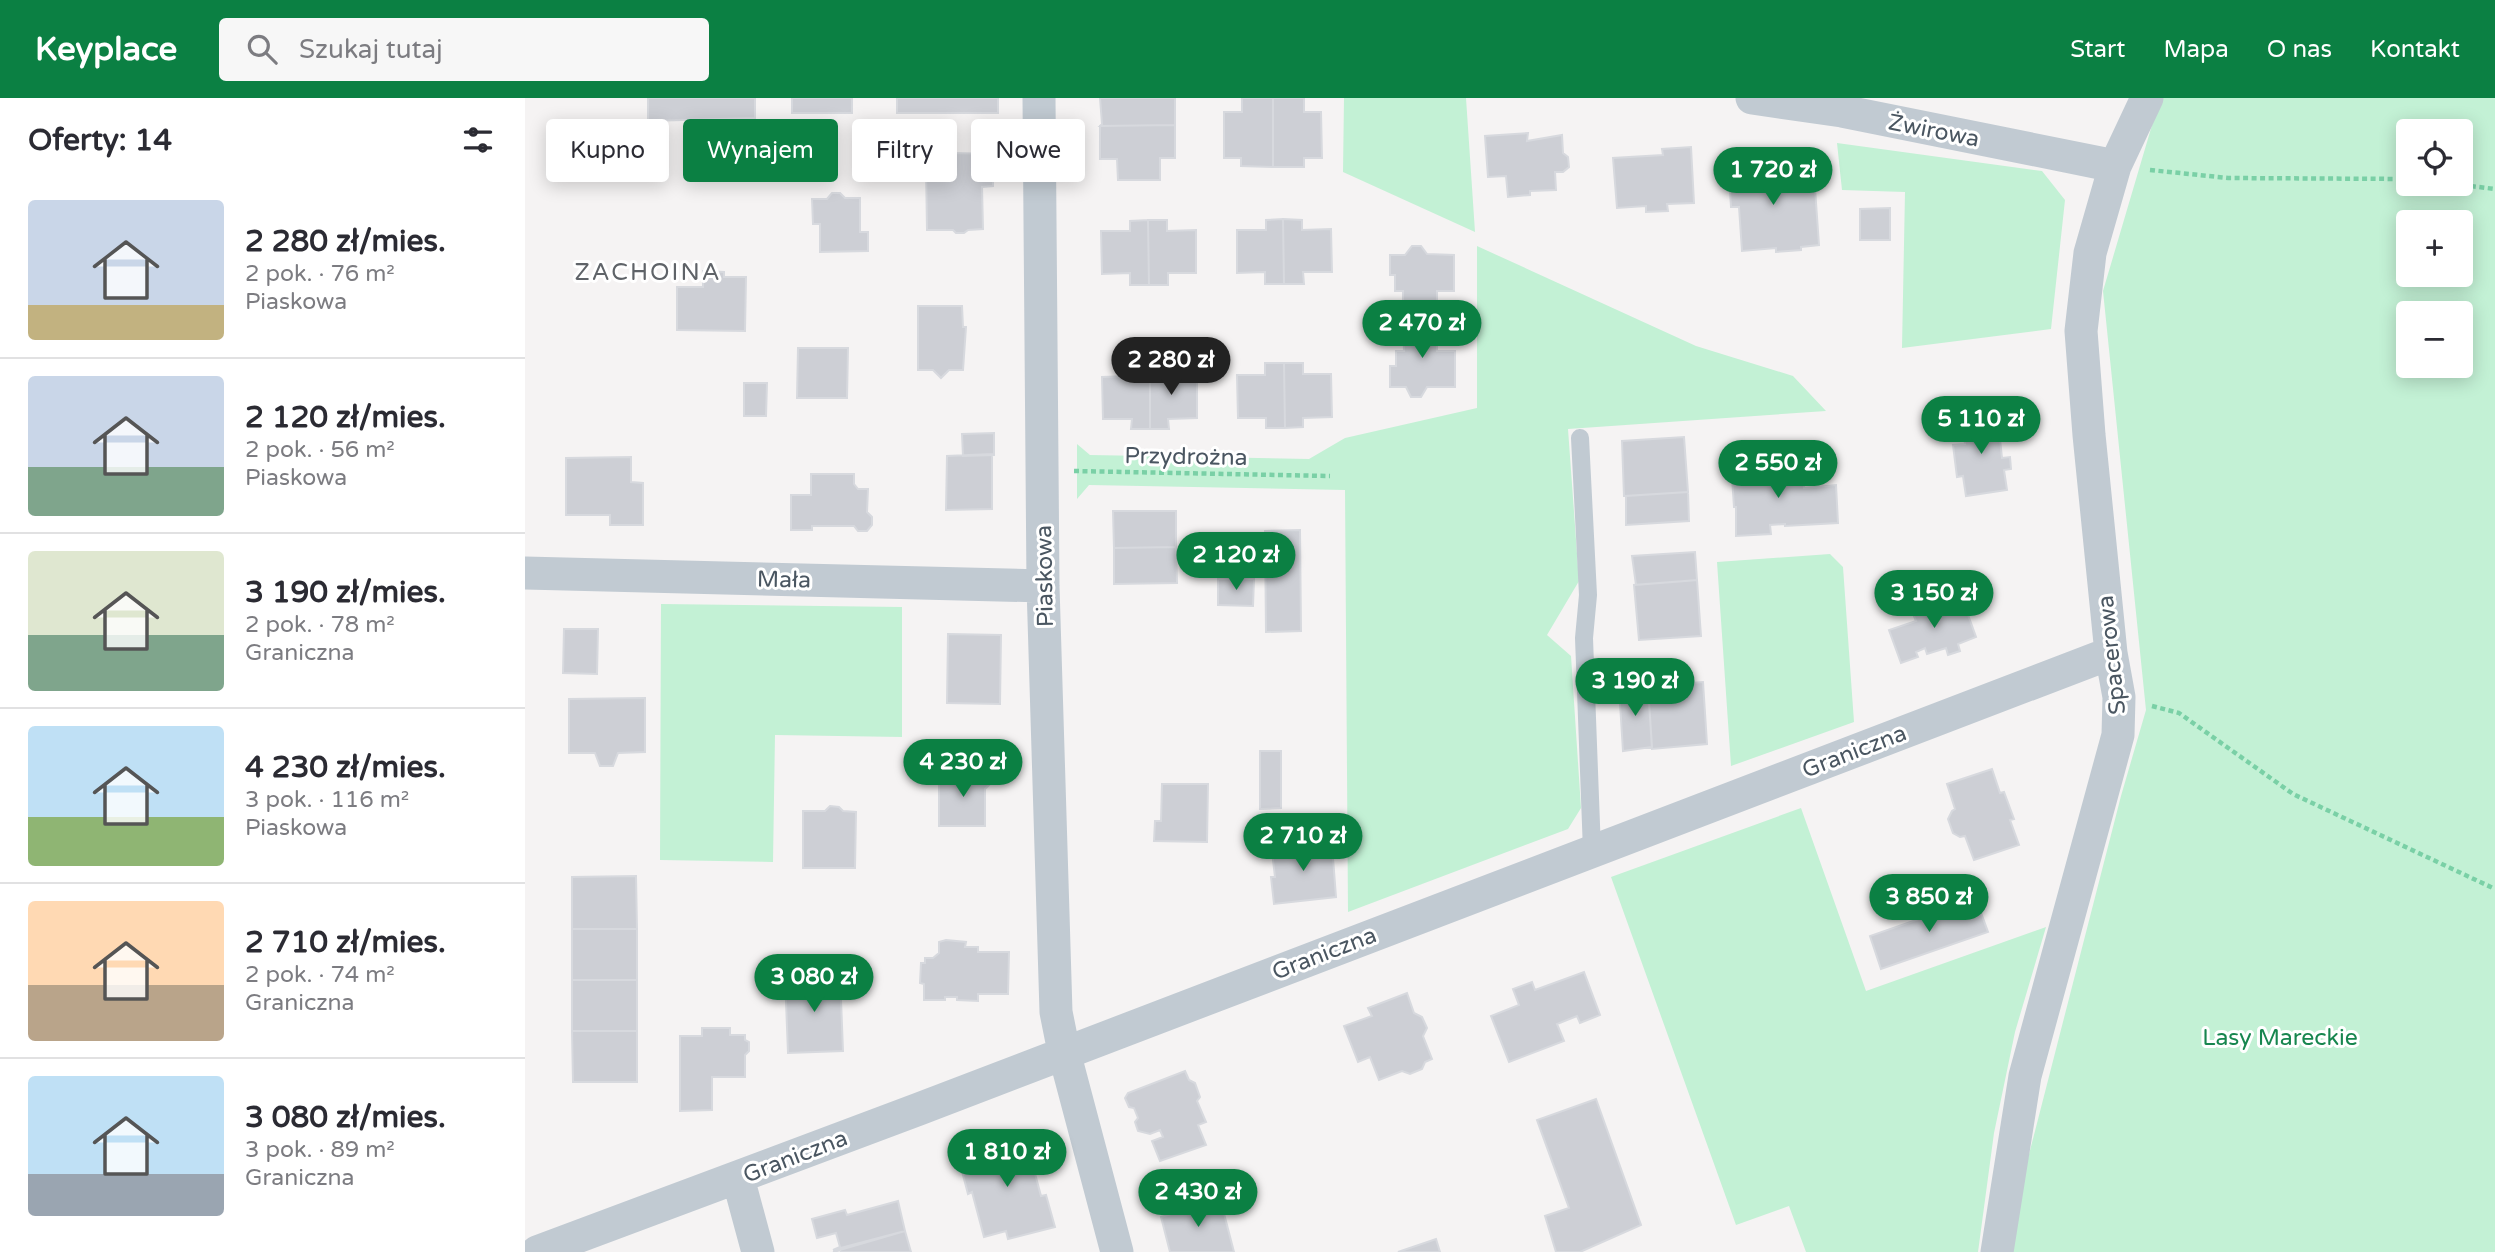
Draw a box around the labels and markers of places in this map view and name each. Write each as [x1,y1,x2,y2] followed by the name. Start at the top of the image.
[1701,148,1845,207] pin: 1 720 zł
[1350,300,1494,360] pin: 2 470 zł
[1099,338,1243,397] pin: 2 280 zł
[1909,396,2053,456] pin: 5 110 zł
[1706,440,1850,500] pin: 2 550 zł
[1164,532,1308,592] pin: 2 120 zł
[1862,570,2006,630] pin: 3 150 zł
[1563,658,1707,718] pin: 3 190 zł
[891,740,1035,799] pin: 4 230 zł
[1231,814,1375,873] pin: 2 710 zł
[1857,874,2001,934] pin: 3 850 zł
[742,954,886,1014] pin: 3 080 zł
[935,1130,1079,1189] pin: 1 810 zł
[1126,1170,1270,1229] pin: 2 430 zł

